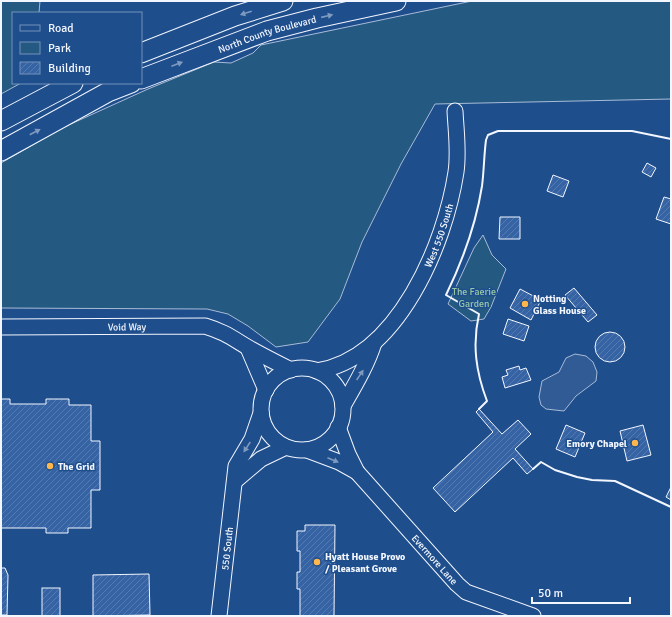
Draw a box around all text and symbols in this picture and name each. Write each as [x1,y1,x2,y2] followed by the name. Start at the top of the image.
[239,10,251,16] one-way arrow
[12,12,142,84] legend
[321,12,334,18] one-way arrow
[216,13,318,56] street label: North County Boulevard
[48,21,74,36] text: Road
[48,41,71,56] text: Park
[48,61,91,76] text: Building
[172,61,184,67] one-way arrow
[29,129,41,135] one-way arrow
[422,202,456,270] street label: West 550 South
[452,286,496,310] park label: The Faerie Garden
[533,293,586,317] place label: Notting Glass House
[520,299,530,309] marker: Notting Glass House
[108,321,147,333] street label: Void Way
[356,370,364,380] one-way arrow
[566,438,627,450] place label: Emory Chapel
[630,438,640,448] marker: Emory Chapel
[243,441,250,452] one-way arrow
[327,457,339,463] one-way arrow
[45,461,55,471] marker: The Grid
[58,461,95,473] place label: The Grid
[219,526,236,571] street label: 550 South
[409,532,460,588] street label: Evermore Lane
[325,551,405,575] place label: Hyatt House Provo / Pleasant Grove
[312,557,322,567] marker: Hyatt House Provo / Pleasant Grove
[532,579,630,605] scale bar
[538,586,563,601] text: 50 m

